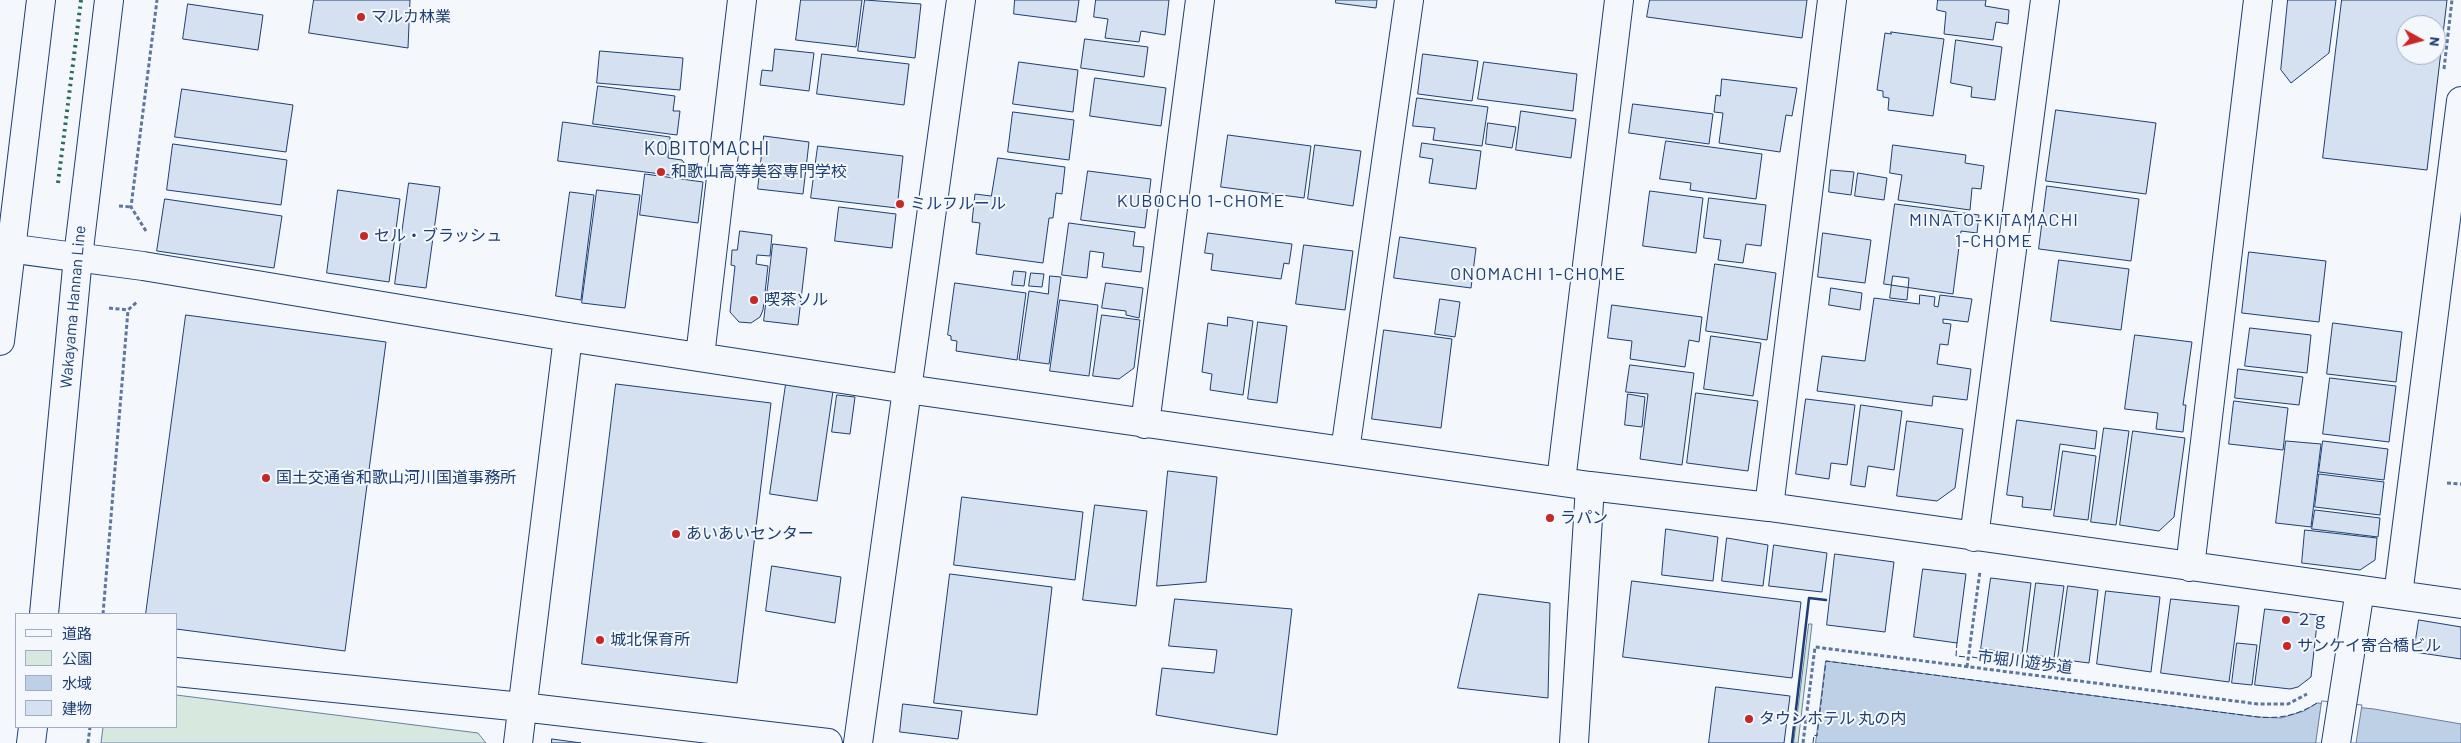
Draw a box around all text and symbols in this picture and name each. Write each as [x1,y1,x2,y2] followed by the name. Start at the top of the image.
[371,7,451,27] place label: マルカ林業
[355,11,367,23] marker: マルカ林業
[2396,15,2446,65] north arrow
[2426,36,2444,47] text: N
[642,138,772,160] district label: KOBITOMACHI
[671,162,847,182] place label: 和歌山高等美容専門学校
[655,166,667,178] marker: 和歌山高等美容専門学校
[1115,190,1287,212] district label: KUBOCHO 1-CHOME
[910,194,1006,214] place label: ミルフルール
[894,198,906,210] marker: ミルフルール
[1907,209,2081,252] district label: MINATO-KITAMACHI 1-CHOME
[56,225,90,389] street label: Wakayama Hannan Line
[374,226,502,246] place label: セル・ブラッシュ
[358,230,370,242] marker: セル・ブラッシュ
[1448,263,1628,285] district label: ONOMACHI 1-CHOME
[764,290,828,310] place label: 喫茶ソル
[748,294,760,306] marker: 喫茶ソル
[276,468,516,488] place label: 国土交通省和歌山河川国道事務所
[260,472,272,484] marker: 国土交通省和歌山河川国道事務所
[1560,508,1608,528] place label: ラパン
[1544,512,1556,524] marker: ラパン
[686,524,814,544] place label: あいあいセンター
[670,528,682,540] marker: あいあいセンター
[2296,610,2328,630] place label: ２ｇ
[15,613,178,728] legend
[2280,614,2292,626] marker: ２ｇ
[62,624,92,642] text: 道路
[610,630,690,650] place label: 城北保育所
[594,634,606,646] marker: 城北保育所
[2297,636,2441,656] place label: サンケイ寄合橋ビル
[2281,640,2293,652] marker: サンケイ寄合橋ビル
[1976,647,2074,677] street label: 市堀川遊歩道
[62,649,92,667] text: 公園
[62,674,92,692] text: 水域
[62,699,92,717] text: 建物
[1759,709,1906,729] place label: タウンホテル 丸の内
[1743,713,1755,725] marker: タウンホテル 丸の内

